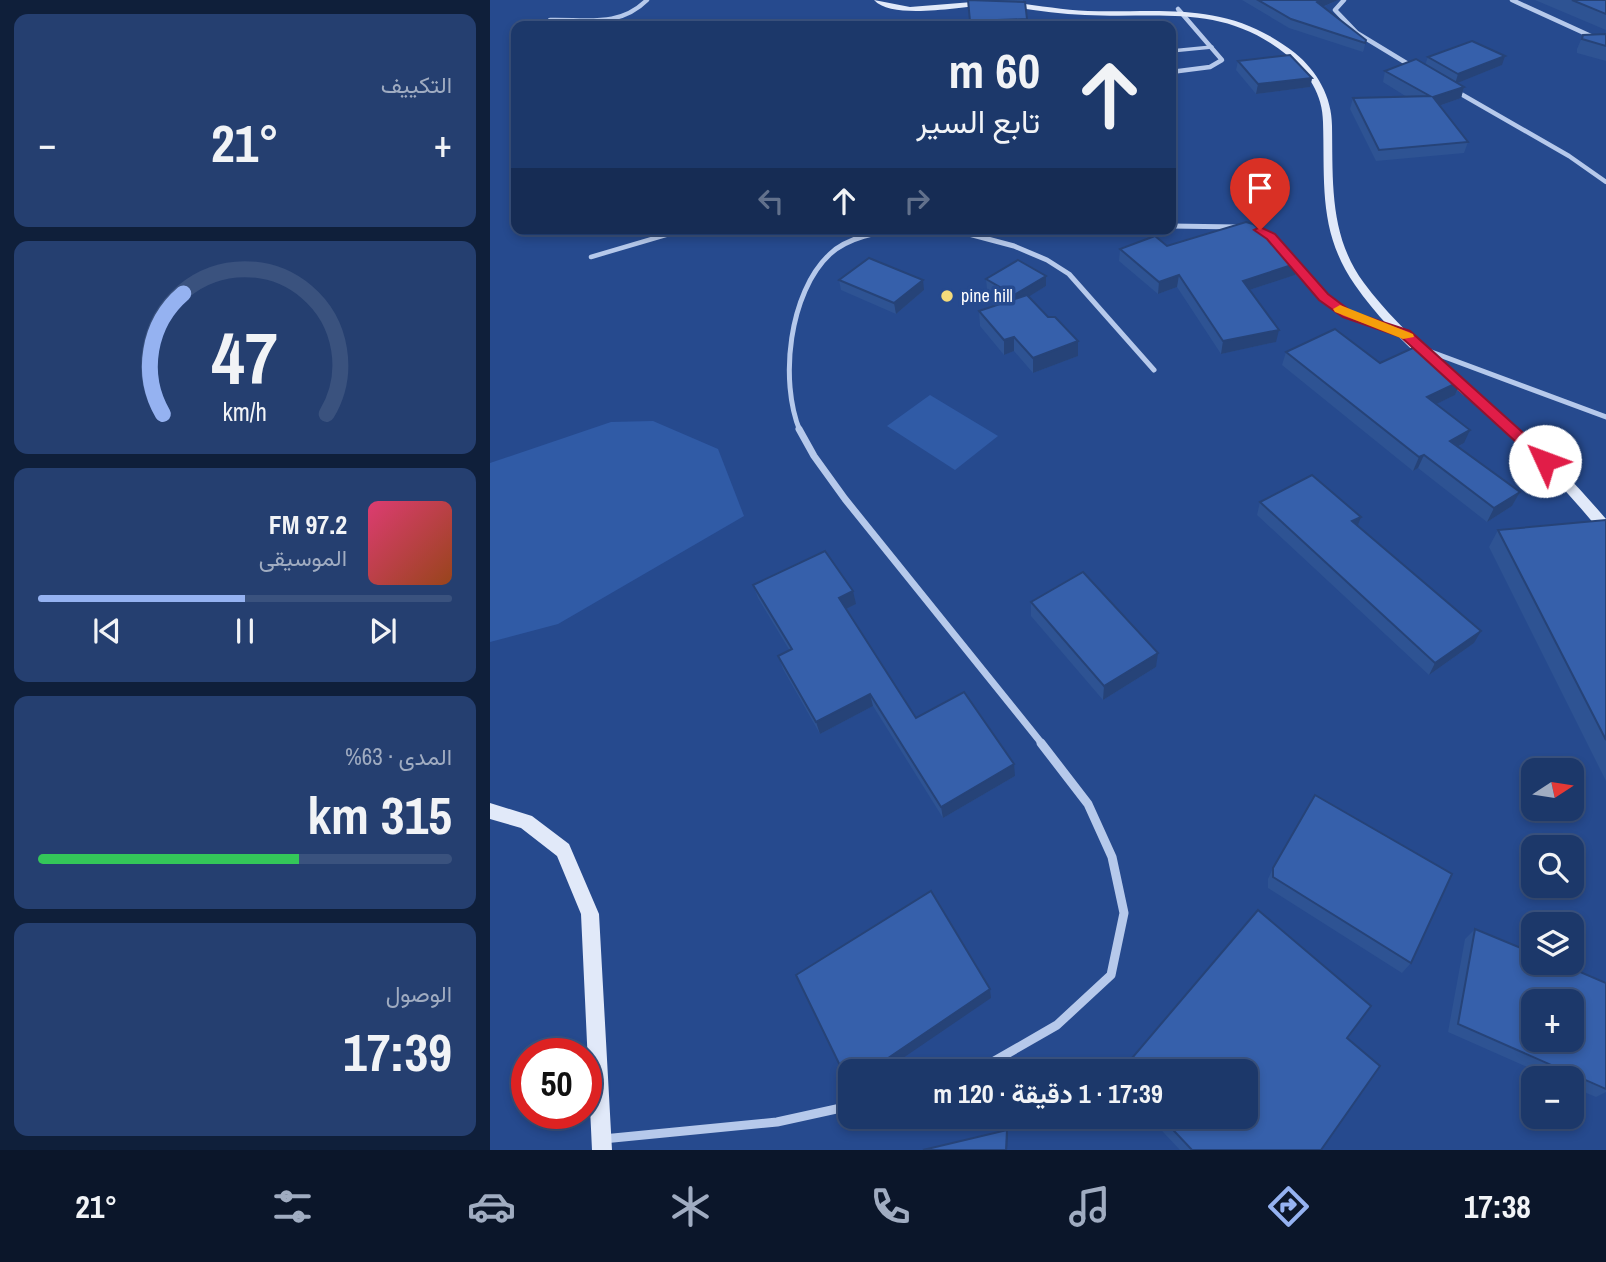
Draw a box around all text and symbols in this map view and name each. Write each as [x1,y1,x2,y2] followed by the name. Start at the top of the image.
[948,37,1040,103] text: 60 m
[1064,49,1155,140] icon: ahead
[381,69,452,100] text: التكييف
[916,100,1040,143] text: تابع السير
[211,108,279,178] text: 21°
[38,118,56,169] text: −
[434,118,452,169] text: +
[1230,158,1290,230] pin
[1241,169,1279,207] icon: arrive
[752,182,790,220] icon: left
[825,182,863,220] icon: ahead
[898,182,936,220] icon: right
[961,283,1013,308] place label: pine hill
[939,288,955,304] marker: pine hill
[212,309,278,407] text: 47
[223,395,267,429] text: km/h
[1508,424,1582,498] position arrow
[269,507,347,542] text: 97.2 FM
[259,542,347,573] text: الموسيقى
[88,612,126,650] icon: previous
[226,612,264,650] icon: pause
[364,612,402,650] icon: next
[345,741,452,772] text: المدى · 63%
[1521,758,1584,821] north arrow
[1521,758,1584,1129] map controls
[307,780,452,850] text: 315 km
[1521,835,1584,898] button: search
[1521,912,1584,975] button: layers
[386,978,452,1009] text: الوصول
[1521,989,1584,1052] button: +
[343,1017,452,1087] text: 17:39
[511,1038,602,1129] speed limit sign: 50
[1521,1066,1584,1129] button: −
[933,1076,1163,1111] text: 17:39 · 1 دقيقة · 120 m
[268,1182,317,1231] icon: filters
[467,1182,516,1231] icon: car
[666,1182,715,1231] icon: climate
[866,1182,915,1231] icon: phone
[1065,1182,1114,1231] icon: music
[1264,1182,1313,1231] icon: directions
[75,1185,117,1228] text: 21°
[1464,1185,1531,1228] text: 17:38

